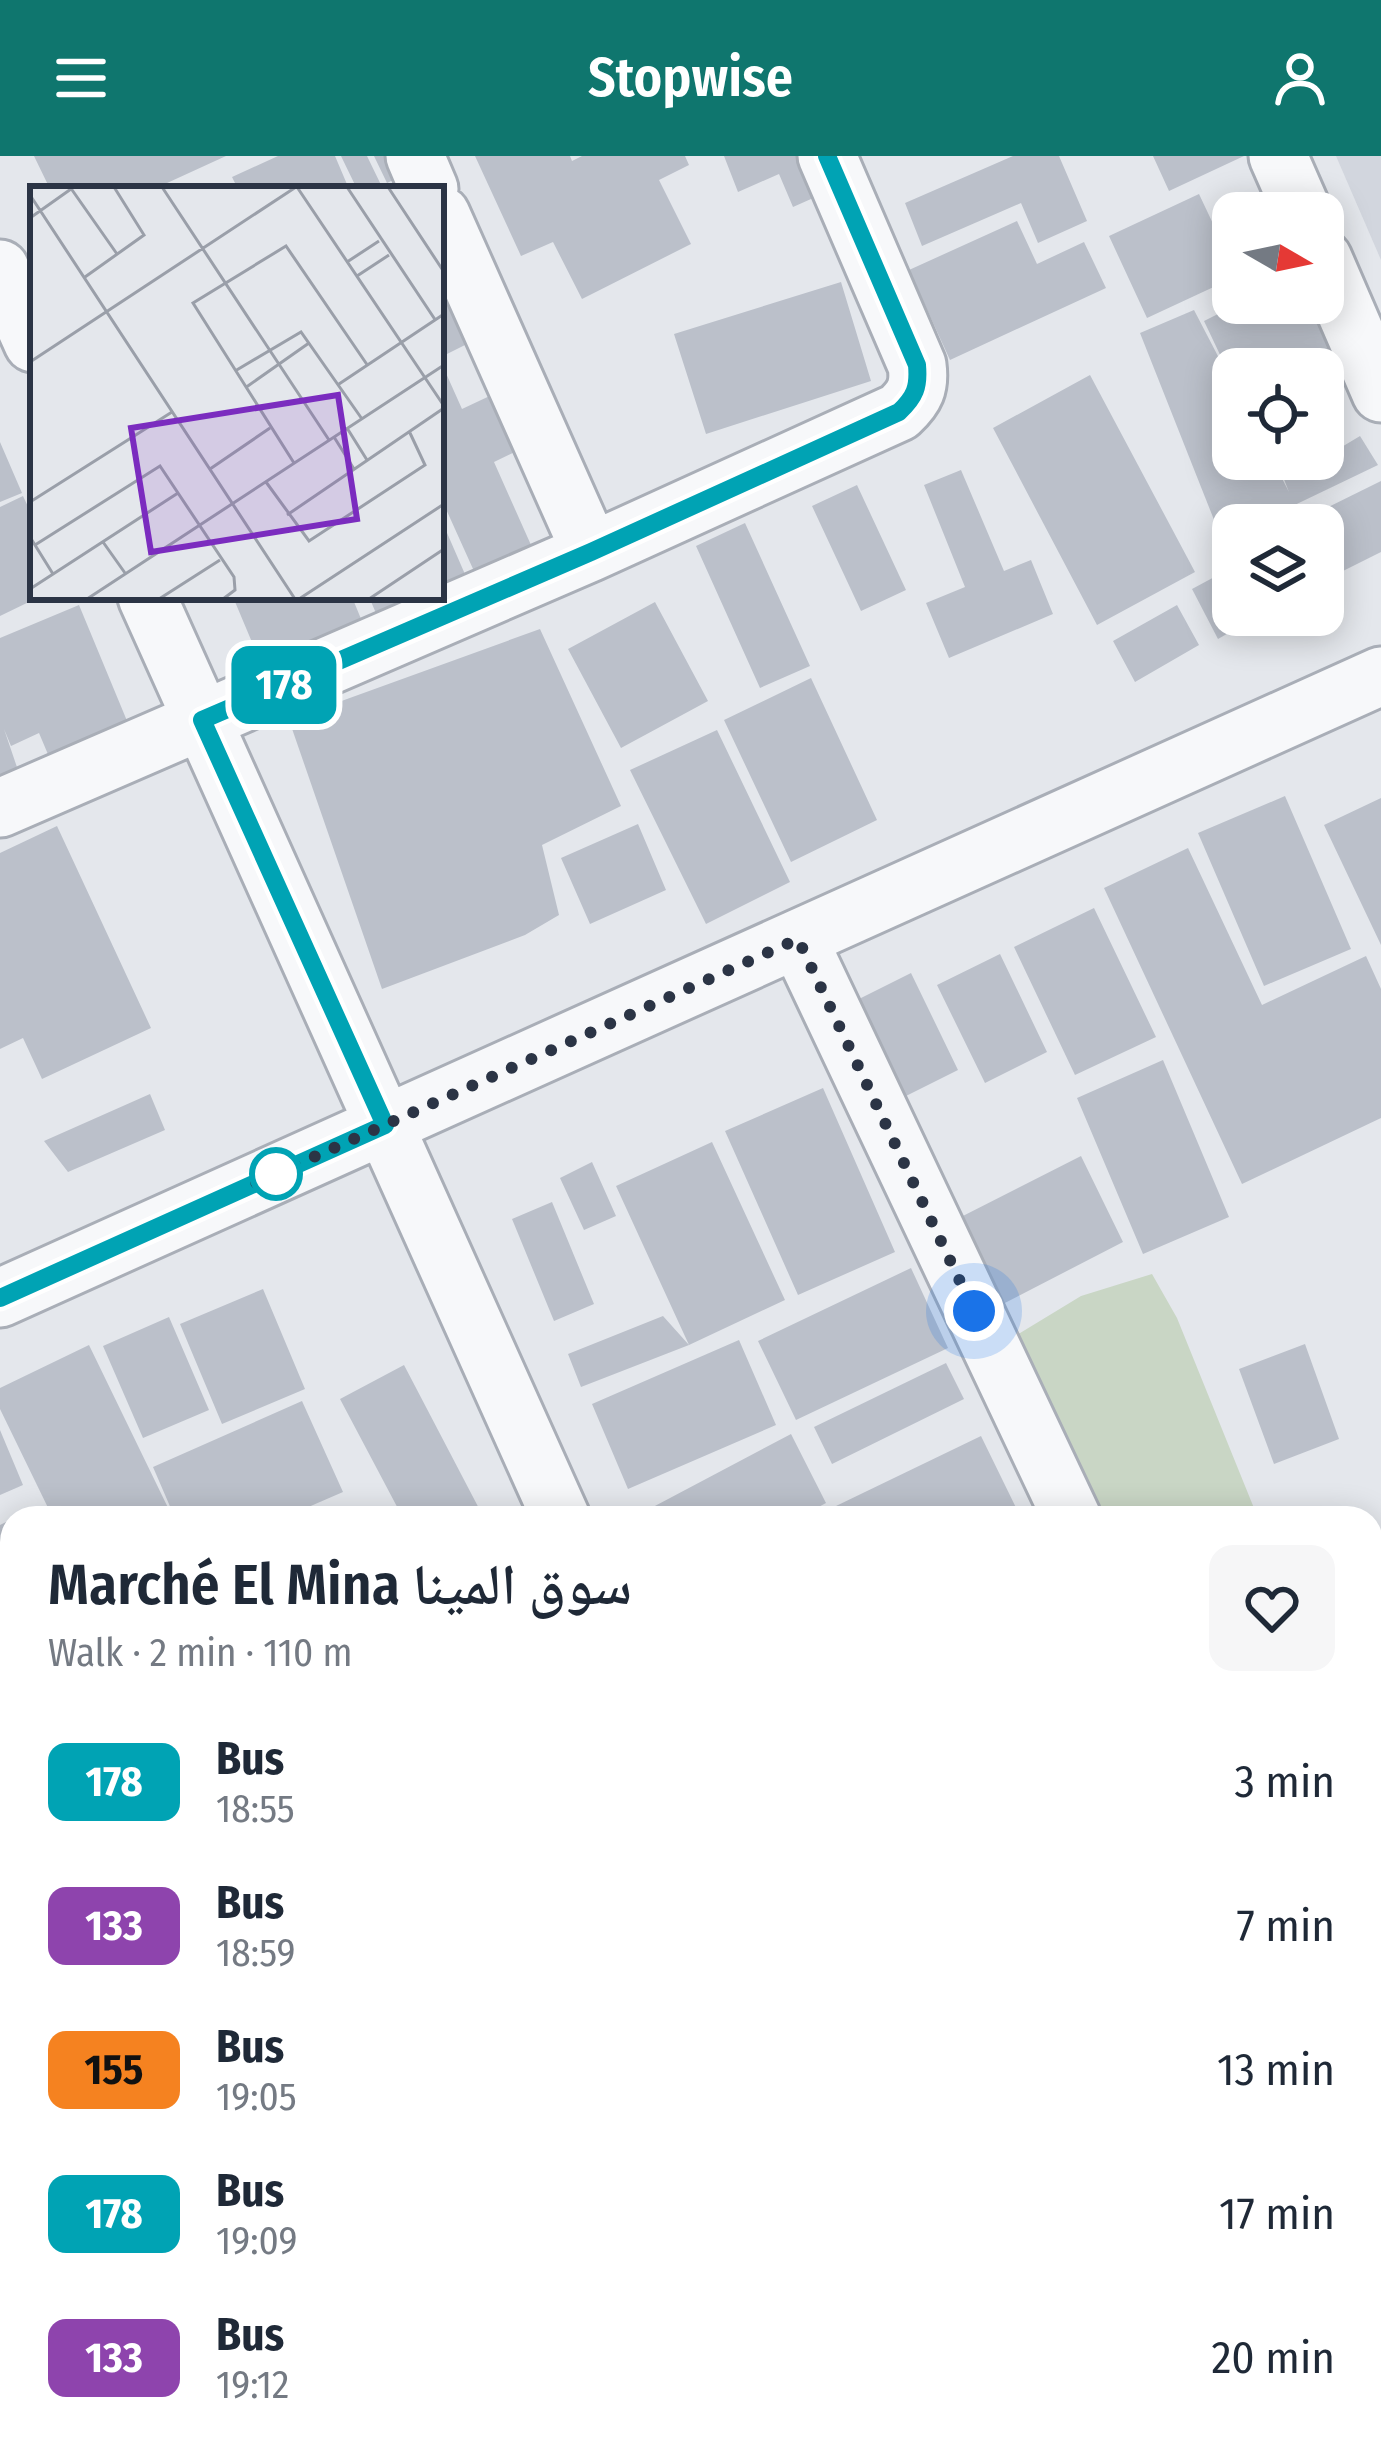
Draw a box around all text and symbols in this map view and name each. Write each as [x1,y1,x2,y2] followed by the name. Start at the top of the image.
[48,45,114,111] icon: menu
[1267,45,1333,111] icon: person
[588,46,793,110] text: Stopwise
[30,186,444,600] inset map
[1212,192,1344,324] north arrow
[1212,192,1344,636] map controls
[1212,348,1344,480] button: locate
[1212,504,1344,636] button: layers
[215,646,353,724] line badge: 178
[255,660,313,710] text: 178
[251,1149,301,1199] unlabelled marker
[944,1281,1004,1341] your location
[1209,1545,1335,1671] button: heart
[48,1551,632,1619] text: Marché El Mina سوق المينا
[48,1630,353,1676] text: Walk · 2 min · 110 m
[216,1732,284,1786] text: Bus
[1234,1755,1335,1809] text: 3 min
[85,1757,143,1807] text: 178
[216,1786,295,1832] text: 18:55
[216,1876,284,1930] text: Bus
[1237,1899,1335,1953] text: 7 min
[85,1901,143,1951] text: 133
[216,1930,295,1976] text: 18:59
[216,2020,284,2074] text: Bus
[1217,2043,1335,2097] text: 13 min
[85,2045,143,2095] text: 155
[216,2074,297,2120] text: 19:05
[216,2164,284,2218] text: Bus
[1219,2187,1335,2241] text: 17 min
[85,2189,143,2239] text: 178
[216,2218,297,2264] text: 19:09
[216,2308,284,2362] text: Bus
[1211,2331,1335,2385] text: 20 min
[85,2333,143,2383] text: 133
[216,2362,289,2408] text: 19:12

